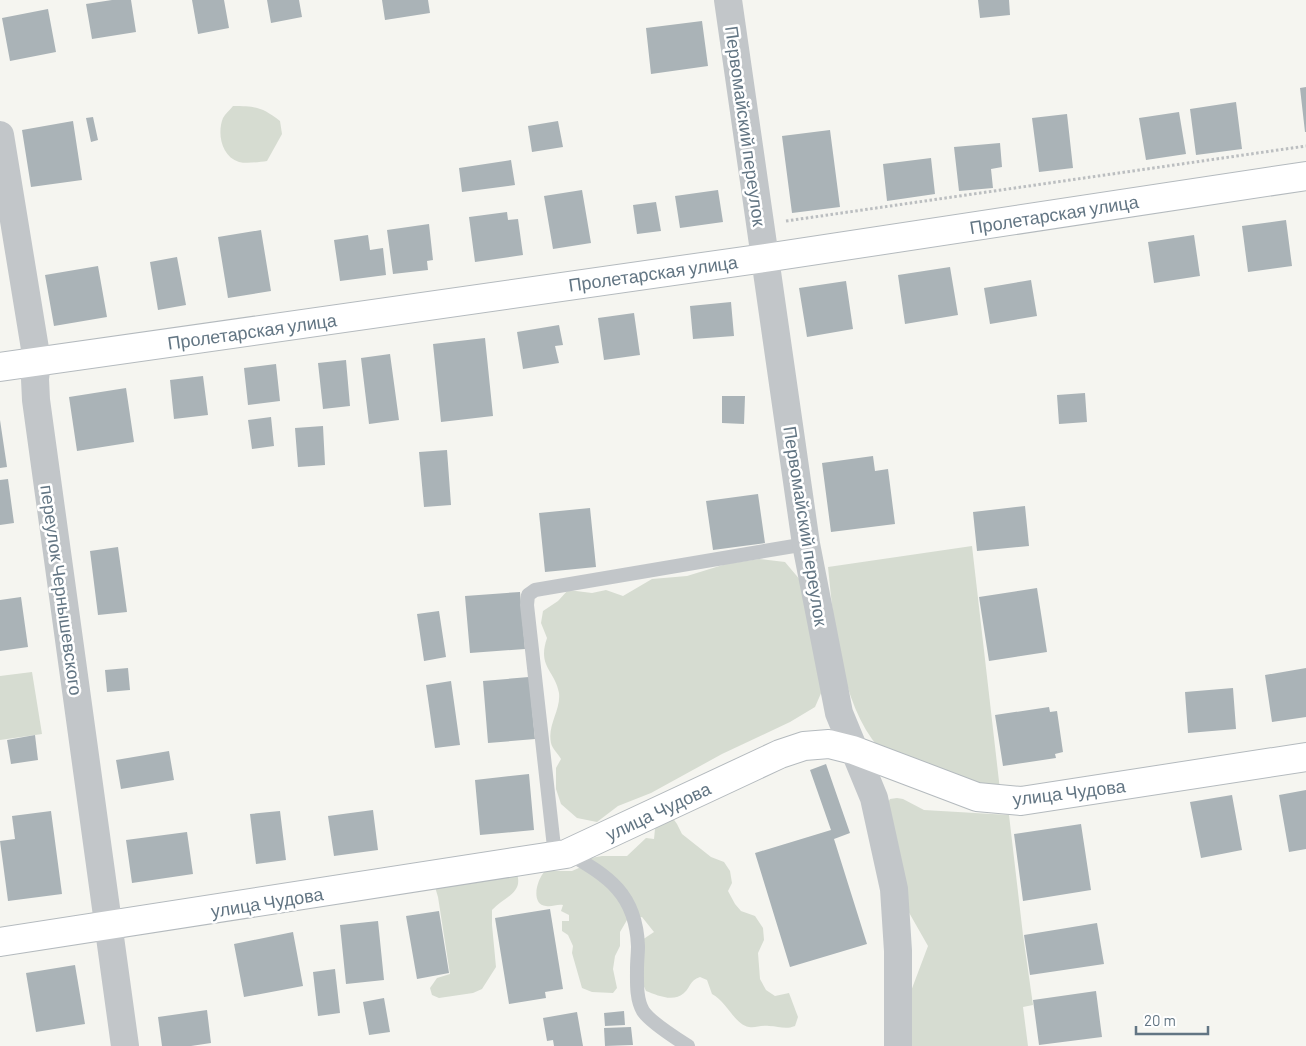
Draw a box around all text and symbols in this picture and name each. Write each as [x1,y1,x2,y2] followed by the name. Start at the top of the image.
[721,24,771,228] street label: Первомайский переулок
[968,190,1141,238] street label: Пролетарская улица
[567,250,740,296] street label: Пролетарская улица
[166,308,339,354] street label: Пролетарская улица
[779,424,833,628] street label: Первомайский переулок
[36,483,88,697] street label: переулок Чернышевского
[1011,774,1128,810] street label: улица Чудова
[602,777,715,845] street label: улица Чудова
[209,882,326,922] street label: улица Чудова
[1136,1004,1208,1036] scale bar
[1144,1011,1176,1029] text: 20 m

